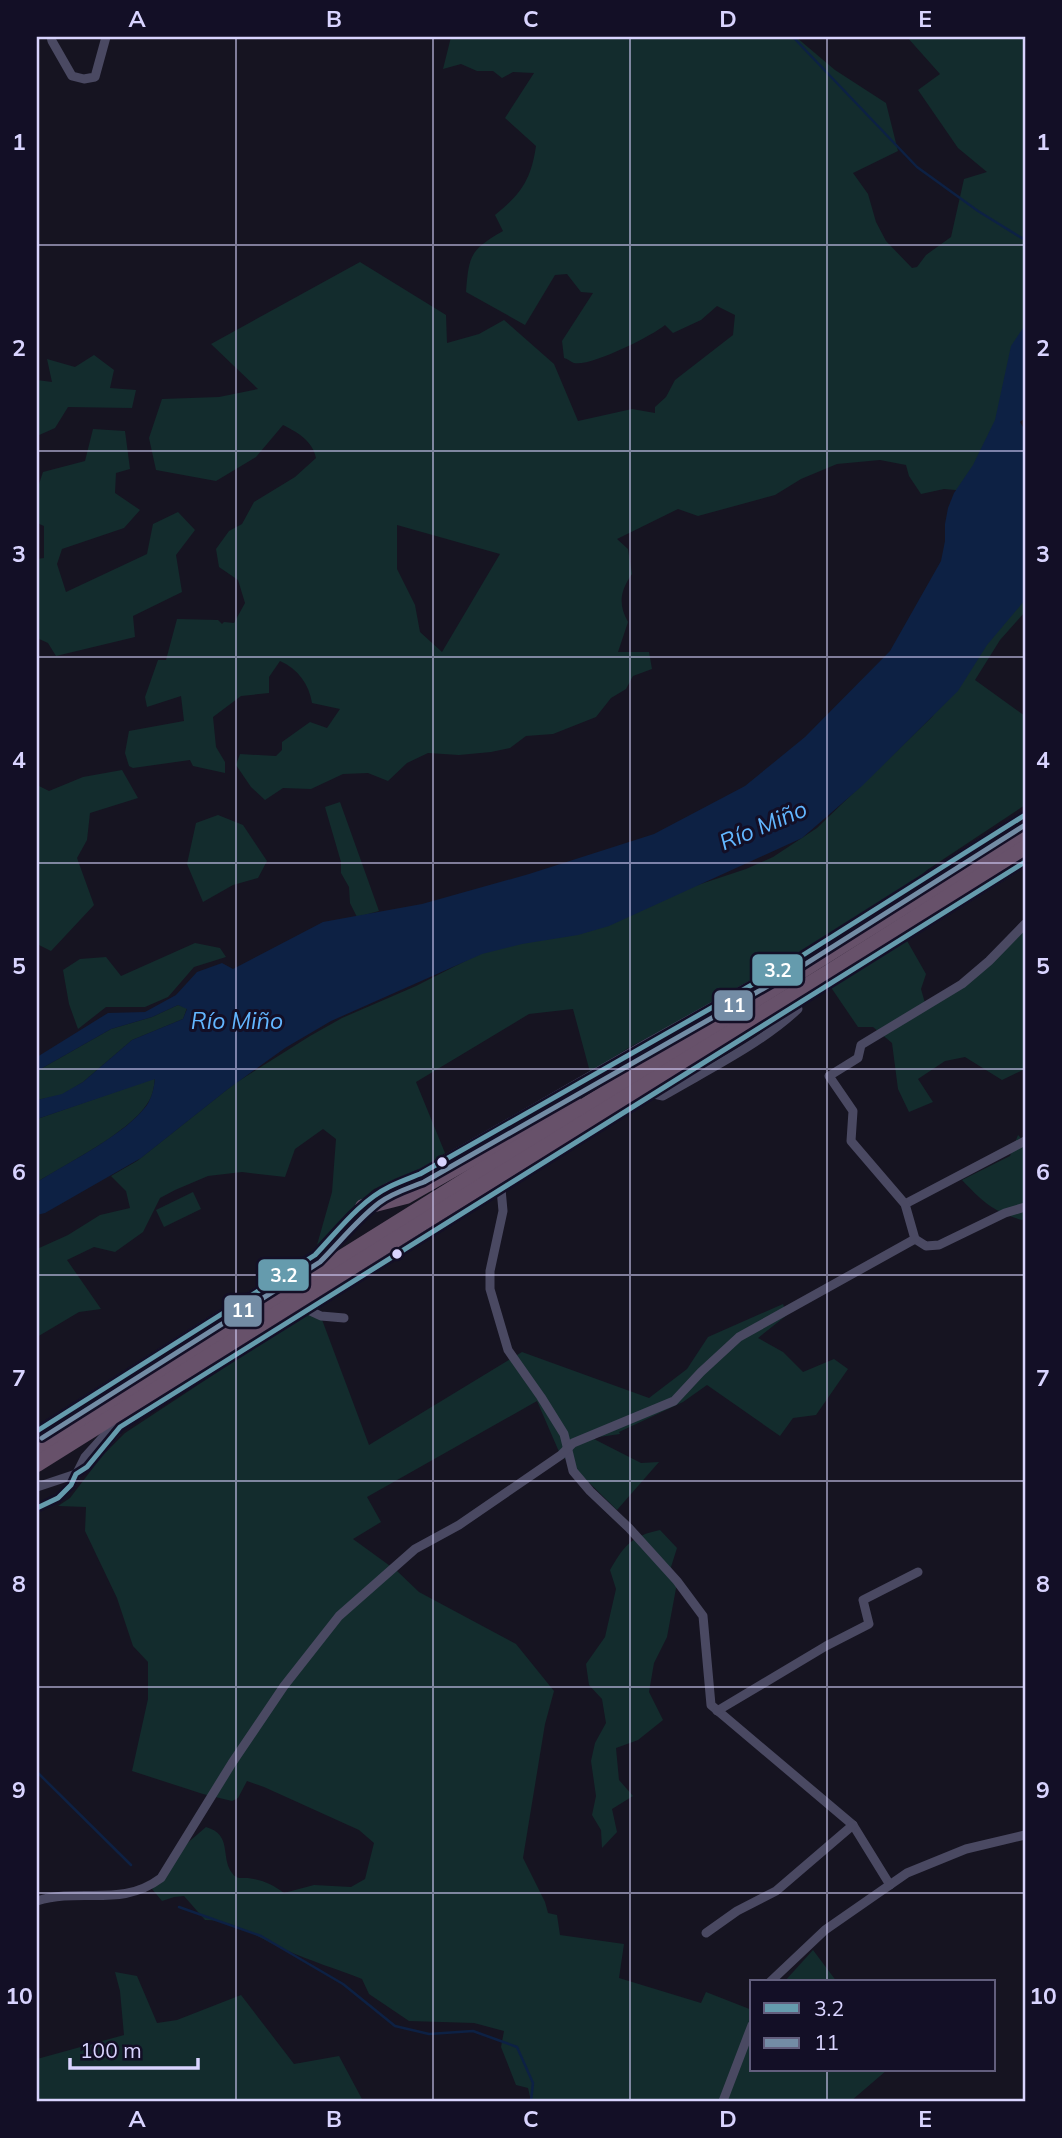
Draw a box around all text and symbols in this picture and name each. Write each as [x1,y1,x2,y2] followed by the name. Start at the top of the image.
[128,4,146,33] text: A
[326,4,342,33] text: B
[523,4,539,33] text: C
[719,4,737,33] text: D
[918,4,932,33] text: E
[12,127,26,156] text: 1
[1036,127,1050,156] text: 1
[12,333,26,362] text: 2
[1036,333,1050,362] text: 2
[12,539,26,568] text: 3
[1036,539,1050,568] text: 3
[12,745,26,774] text: 4
[1036,745,1050,774] text: 4
[715,794,811,856] water label: Río Miño
[12,951,26,980] text: 5
[1036,951,1050,980] text: 5
[751,953,804,987] line badge: 3.2
[764,958,792,982] text: 3.2
[713,989,754,1022] line badge: 11
[723,993,745,1017] text: 11
[191,1006,283,1035] water label: Río Miño
[435,1155,449,1169] unlabelled marker
[12,1157,26,1186] text: 6
[1036,1157,1050,1186] text: 6
[390,1247,404,1261] unlabelled marker
[257,1258,310,1292] line badge: 3.2
[270,1263,298,1287] text: 3.2
[223,1294,263,1328] line badge: 11
[232,1298,254,1322] text: 11
[12,1363,26,1392] text: 7
[1036,1363,1050,1392] text: 7
[12,1569,26,1598] text: 8
[1036,1569,1050,1598] text: 8
[12,1775,26,1804] text: 9
[1036,1775,1050,1804] text: 9
[750,1980,996,2072] legend
[5,1981,33,2010] text: 10
[1029,1981,1057,2010] text: 10
[814,1995,844,2021] text: 3.2
[70,2026,198,2070] scale bar
[814,2029,839,2055] text: 11
[80,2037,142,2063] text: 100 m
[128,2104,146,2133] text: A
[326,2104,342,2133] text: B
[523,2104,539,2133] text: C
[719,2104,737,2133] text: D
[918,2104,932,2133] text: E

